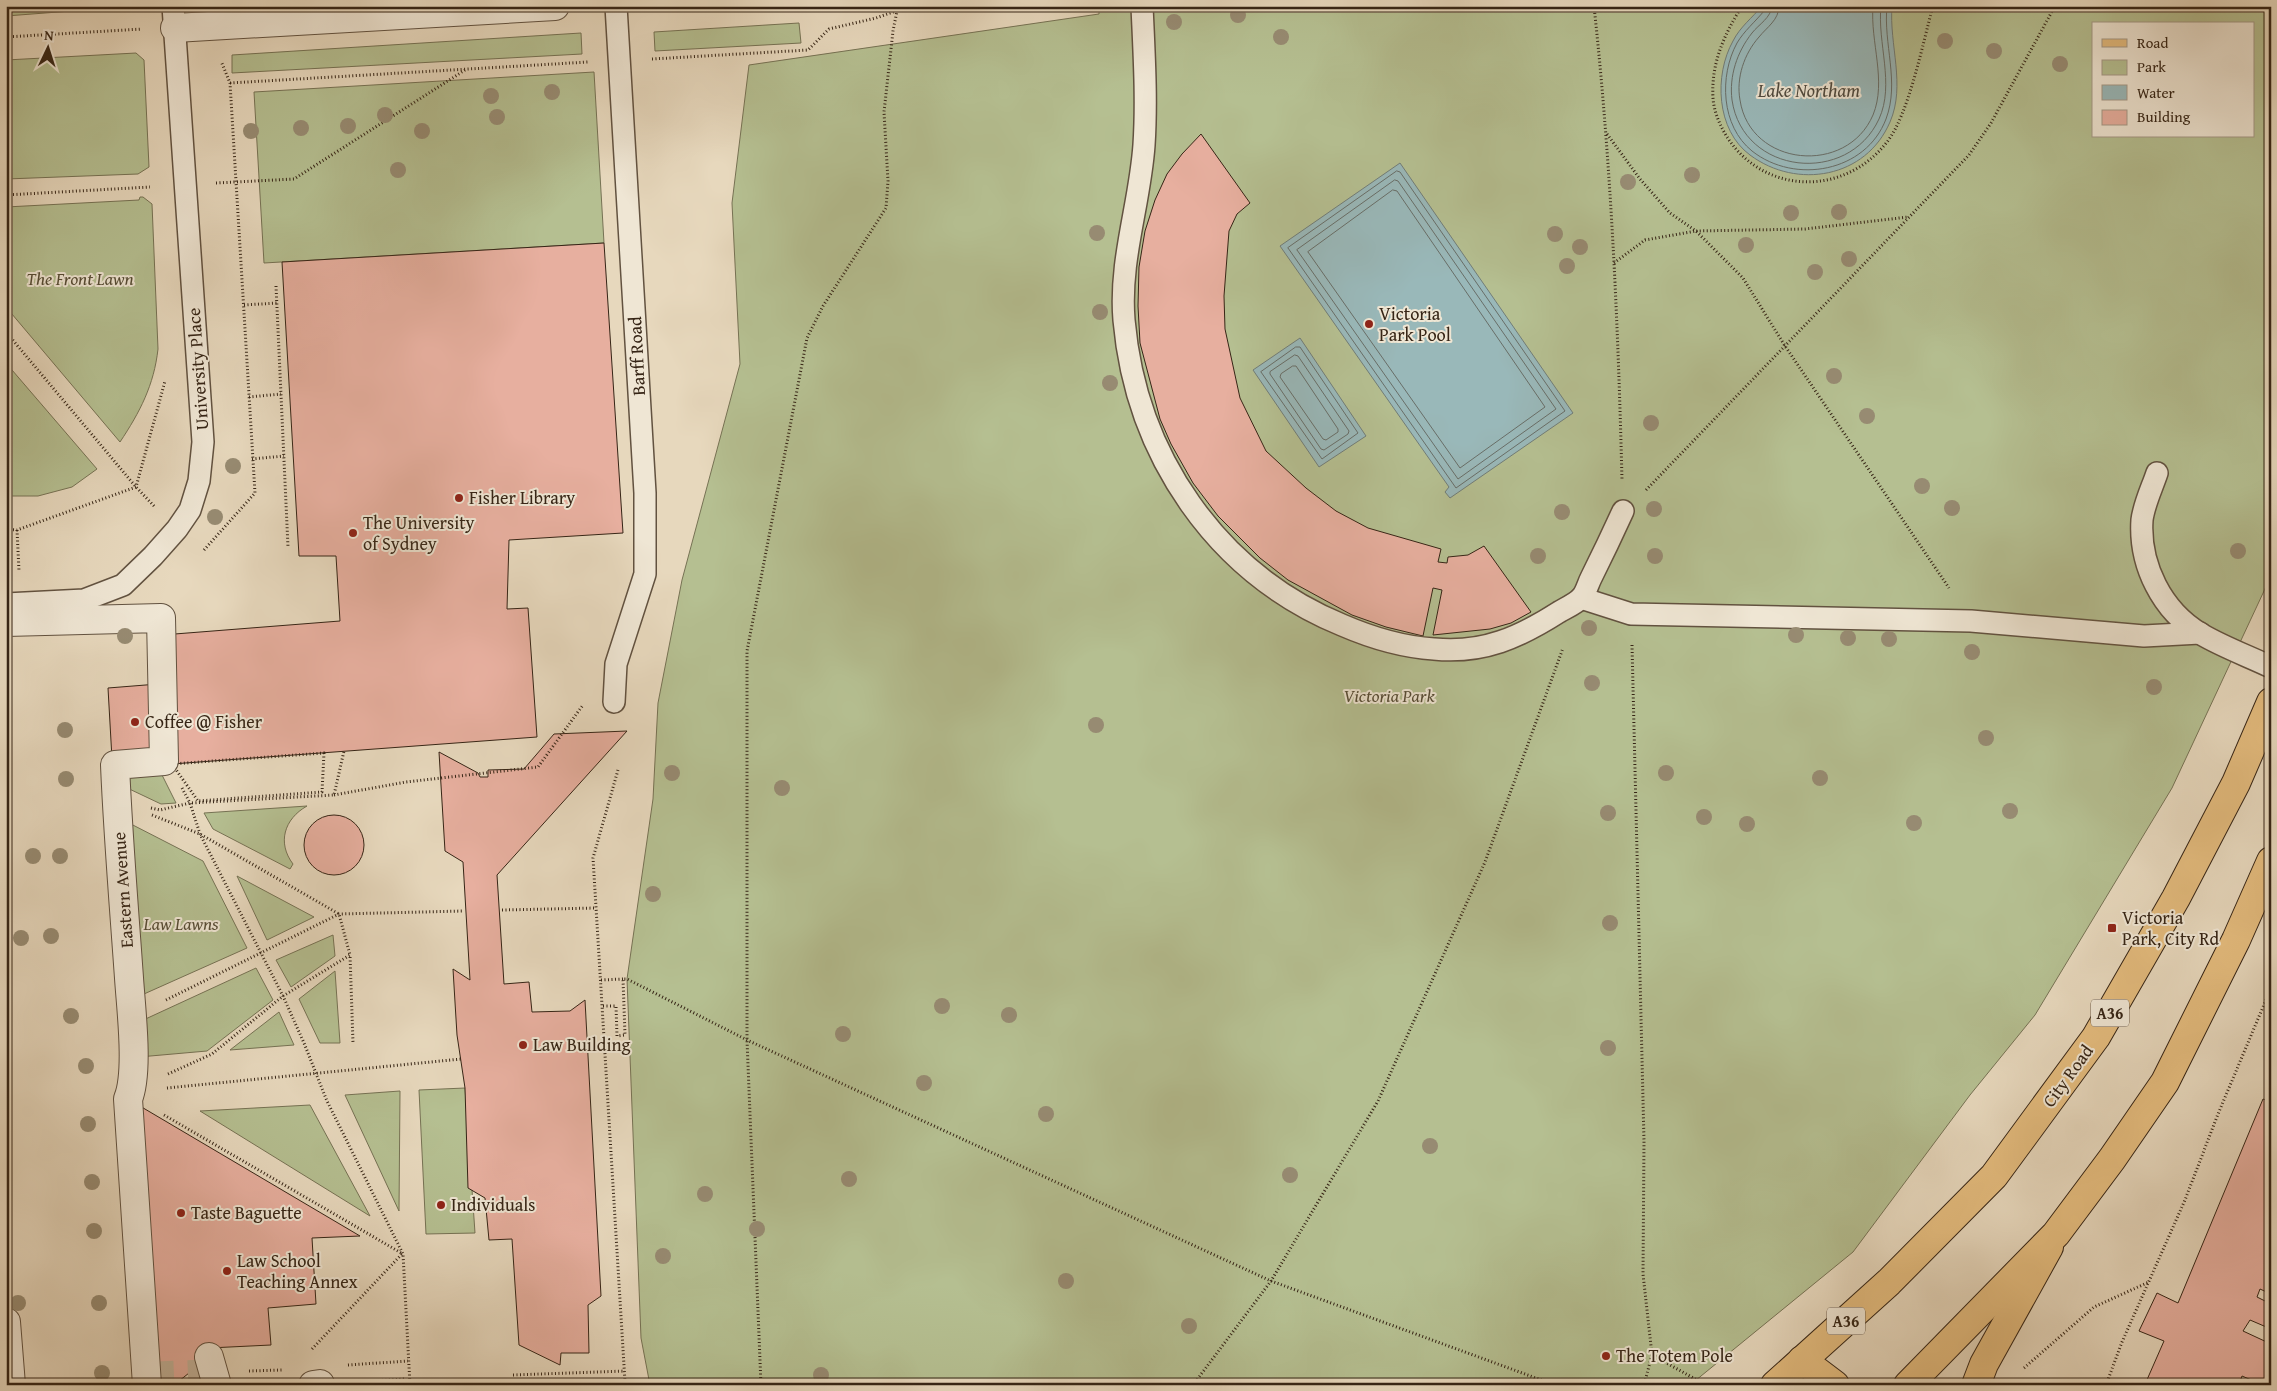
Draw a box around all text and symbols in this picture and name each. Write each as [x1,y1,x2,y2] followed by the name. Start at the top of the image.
[22,22,72,72] north arrow
[2092,22,2254,138] legend
[44,25,55,45] text: N
[2137,32,2168,53] text: Road
[2137,56,2166,77] text: Park
[1757,76,1860,104] water label: Lake Northam
[2137,82,2175,103] text: Water
[2137,106,2191,127] text: Building
[26,265,134,292] park label: The Front Lawn
[1379,300,1451,348] place label: Victoria Park Pool
[180,307,215,431] street label: University Place
[621,315,652,396] street label: Barff Road
[1363,318,1375,330] marker: Victoria Park Pool
[469,484,575,511] place label: Fisher Library
[453,492,465,504] marker: Fisher Library
[363,509,475,557] place label: The University of Sydney
[347,527,359,539] marker: The University of Sydney
[1343,682,1435,709] park label: Victoria Park
[145,708,263,735] place label: Coffee @ Fisher
[129,716,141,728] marker: Coffee @ Fisher
[105,831,140,949] street label: Eastern Avenue
[2122,904,2220,952] place label: Victoria Park, City Rd
[142,910,219,937] park label: Law Lawns
[2106,922,2118,934] marker: Victoria Park, City Rd
[2091,1000,2129,1026] road number: A36
[533,1031,631,1058] place label: Law Building
[2036,1038,2100,1113] street label: City Road
[517,1039,529,1051] marker: Law Building
[451,1191,535,1218] place label: Individuals
[191,1199,302,1226] place label: Taste Baguette
[435,1199,447,1211] marker: Individuals
[175,1207,187,1219] marker: Taste Baguette
[237,1247,359,1295] place label: Law School Teaching Annex
[221,1265,233,1277] marker: Law School Teaching Annex
[1827,1308,1865,1334] road number: A36
[1616,1342,1733,1369] place label: The Totem Pole
[1600,1350,1612,1362] marker: The Totem Pole

